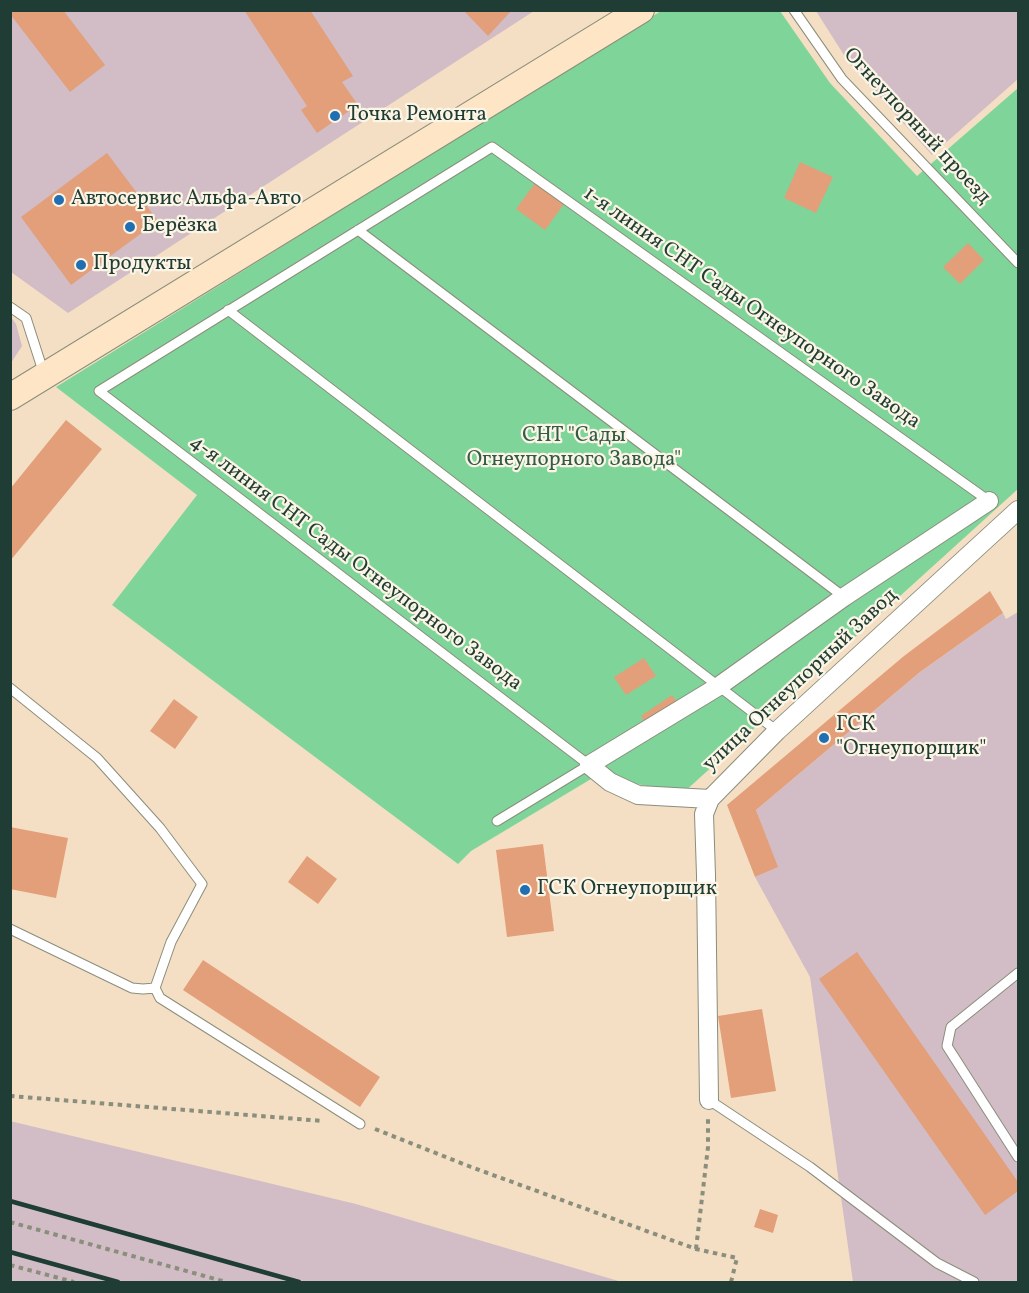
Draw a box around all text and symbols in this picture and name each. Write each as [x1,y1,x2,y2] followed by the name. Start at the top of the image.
[837,44,995,210] street label: Огнеупорный проезд
[347,103,487,129] place label: Точка Ремонта
[328,109,342,123] marker: Точка Ремонта
[578,182,924,436] street label: 1-я линия СНТ Сады Огнеупорного Завода
[71,187,301,213] place label: Автосервис Альфа-Авто
[52,193,66,207] marker: Автосервис Альфа-Авто
[142,214,218,240] place label: Берёзка
[123,220,137,234] marker: Берёзка
[93,252,191,278] place label: Продукты
[74,258,88,272] marker: Продукты
[467,424,681,474] park label: СНТ "Сады Огнеупорного Завода"
[184,431,526,697] street label: 4-я линия СНТ Сады Огнеупорного Завода
[698,584,904,778] street label: улица Огнеупорный Завод
[836,713,986,763] place label: ГСК "Огнеупорщик"
[817,731,831,745] marker: ГСК "Огнеупорщик"
[537,877,717,903] place label: ГСК Огнеупорщик
[518,883,532,897] marker: ГСК Огнеупорщик

